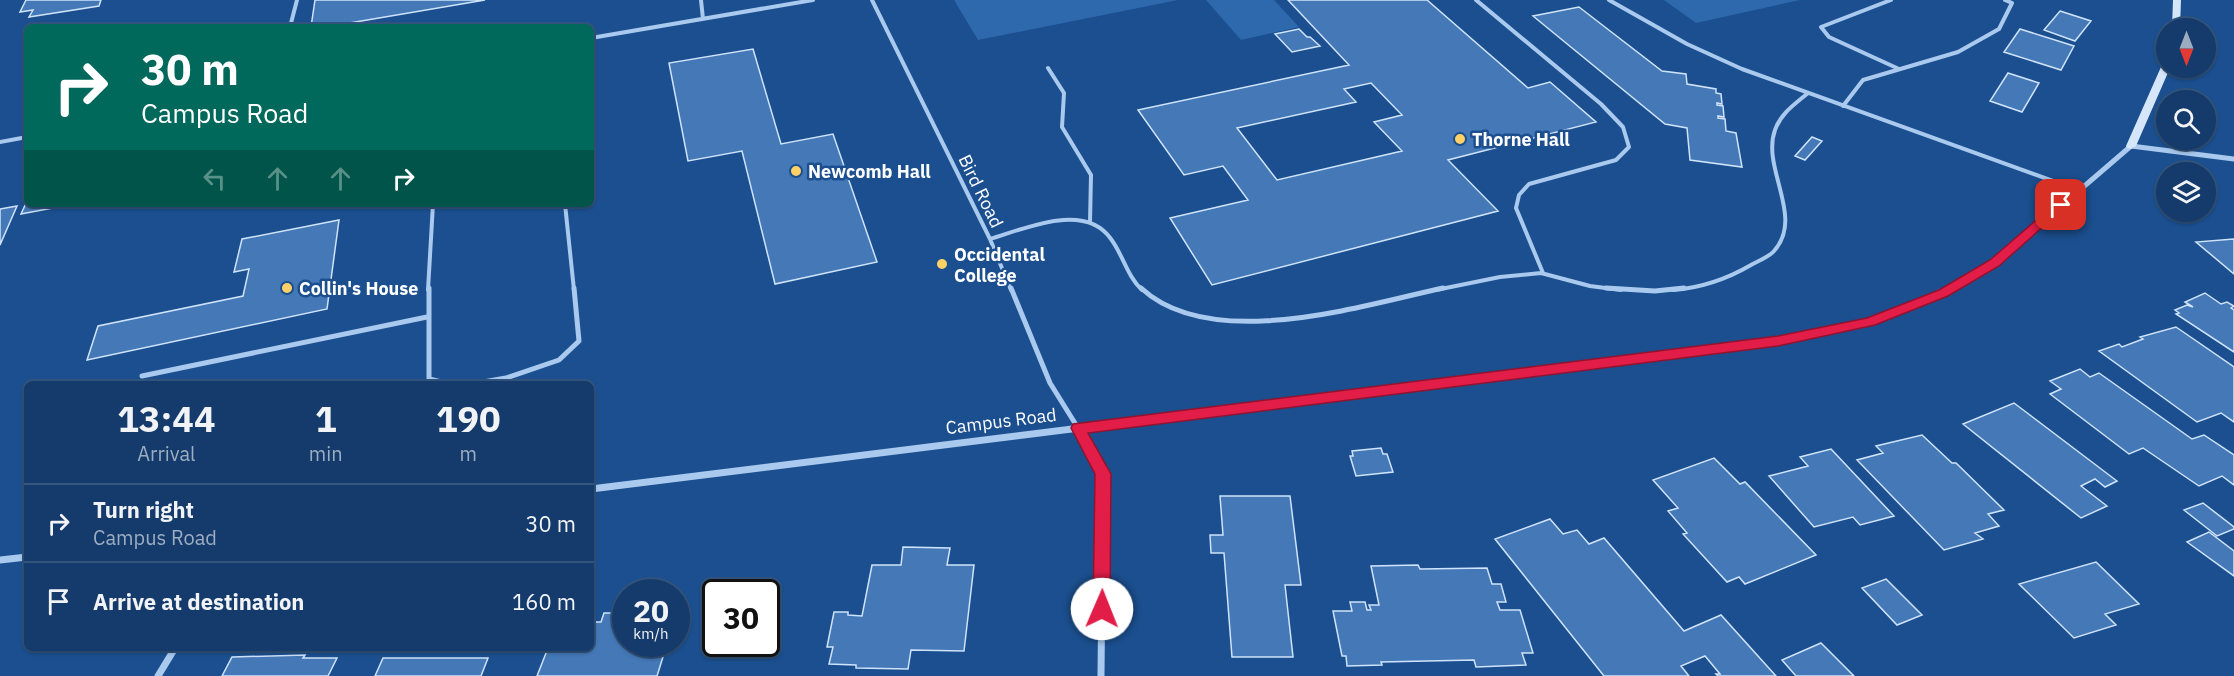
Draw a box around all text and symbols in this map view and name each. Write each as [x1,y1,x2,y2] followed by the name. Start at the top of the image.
[2156,18,2216,78] north arrow
[2156,18,2216,222] map controls
[141,42,239,97] text: 30 m
[42,48,120,126] icon: right
[2156,90,2216,150] button: search
[141,95,308,130] text: Campus Road
[1472,128,1570,151] place label: Thorne Hall
[1453,132,1467,146] marker: Thorne Hall
[953,151,1009,231] street label: Bird Road
[808,160,931,183] place label: Newcomb Hall
[198,162,231,195] icon: left
[261,162,294,195] icon: ahead
[324,162,357,195] icon: ahead
[387,162,420,195] icon: right
[2156,162,2216,222] button: layers
[789,164,803,178] marker: Newcomb Hall
[2035,179,2086,230] pin
[2044,188,2077,221] icon: arrive
[954,243,1045,287] place label: Occidental College
[935,257,949,271] marker: Occidental College
[299,277,418,300] place label: Collin's House
[280,281,294,295] marker: Collin's House
[117,395,216,442] text: 13:44
[315,395,337,442] text: 1
[436,395,501,442] text: 190
[944,403,1058,439] street label: Campus Road
[137,440,196,467] text: Arrival
[309,440,343,467] text: min
[460,440,477,467] text: m
[93,495,194,524] text: Turn right
[42,507,75,540] icon: right
[525,509,576,538] text: 30 m
[93,524,217,551] text: Campus Road
[1070,577,1134,641] position arrow
[702,579,780,657] speed limit sign: 30
[42,585,75,618] icon: arrive
[93,587,304,616] text: Arrive at destination
[512,587,576,616] text: 160 m
[633,591,669,630] text: 20
[633,624,669,643] text: km/h

